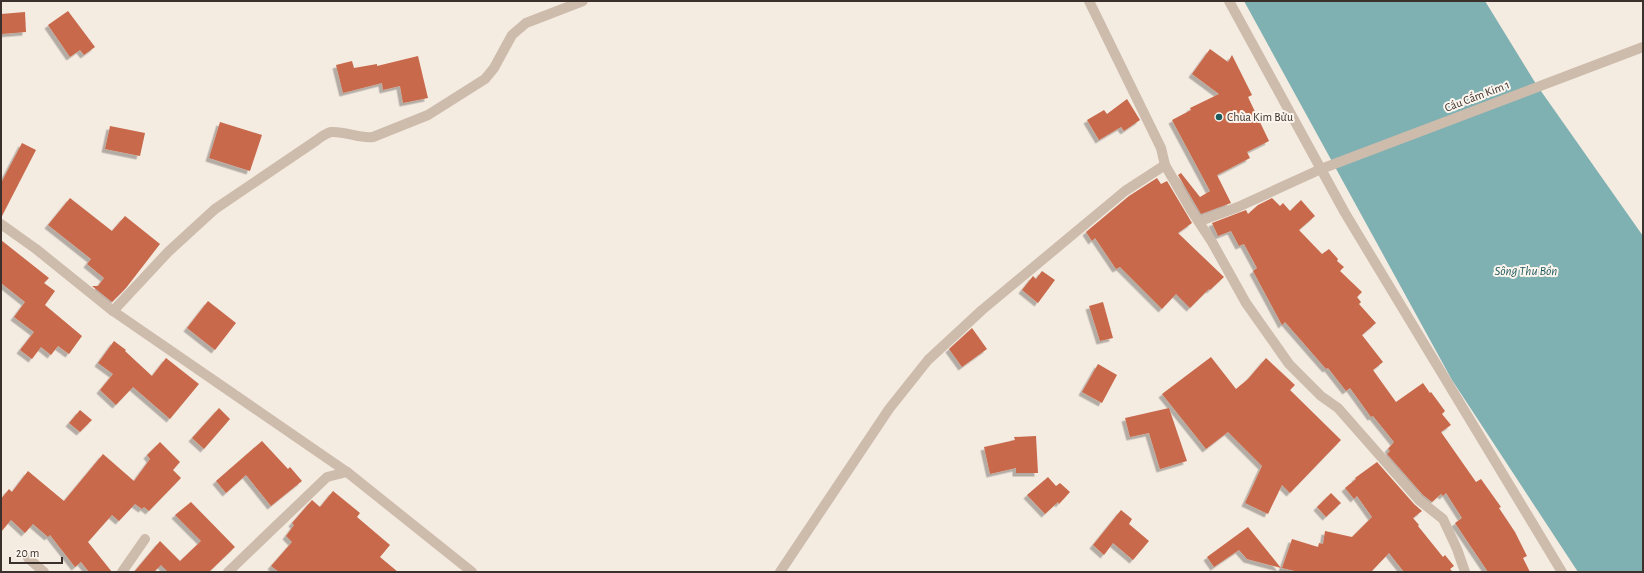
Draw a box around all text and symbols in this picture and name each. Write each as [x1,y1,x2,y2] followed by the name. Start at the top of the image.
[1443,77,1511,114] street label: Cầu Cẩm Kim 1
[1227,111,1293,123] place label: Chùa Kim Bửu
[1214,112,1224,122] marker: Chùa Kim Bửu
[1495,265,1557,278] water label: Sông Thu Bồn
[10,539,62,565] scale bar
[16,547,39,559] text: 20 m

